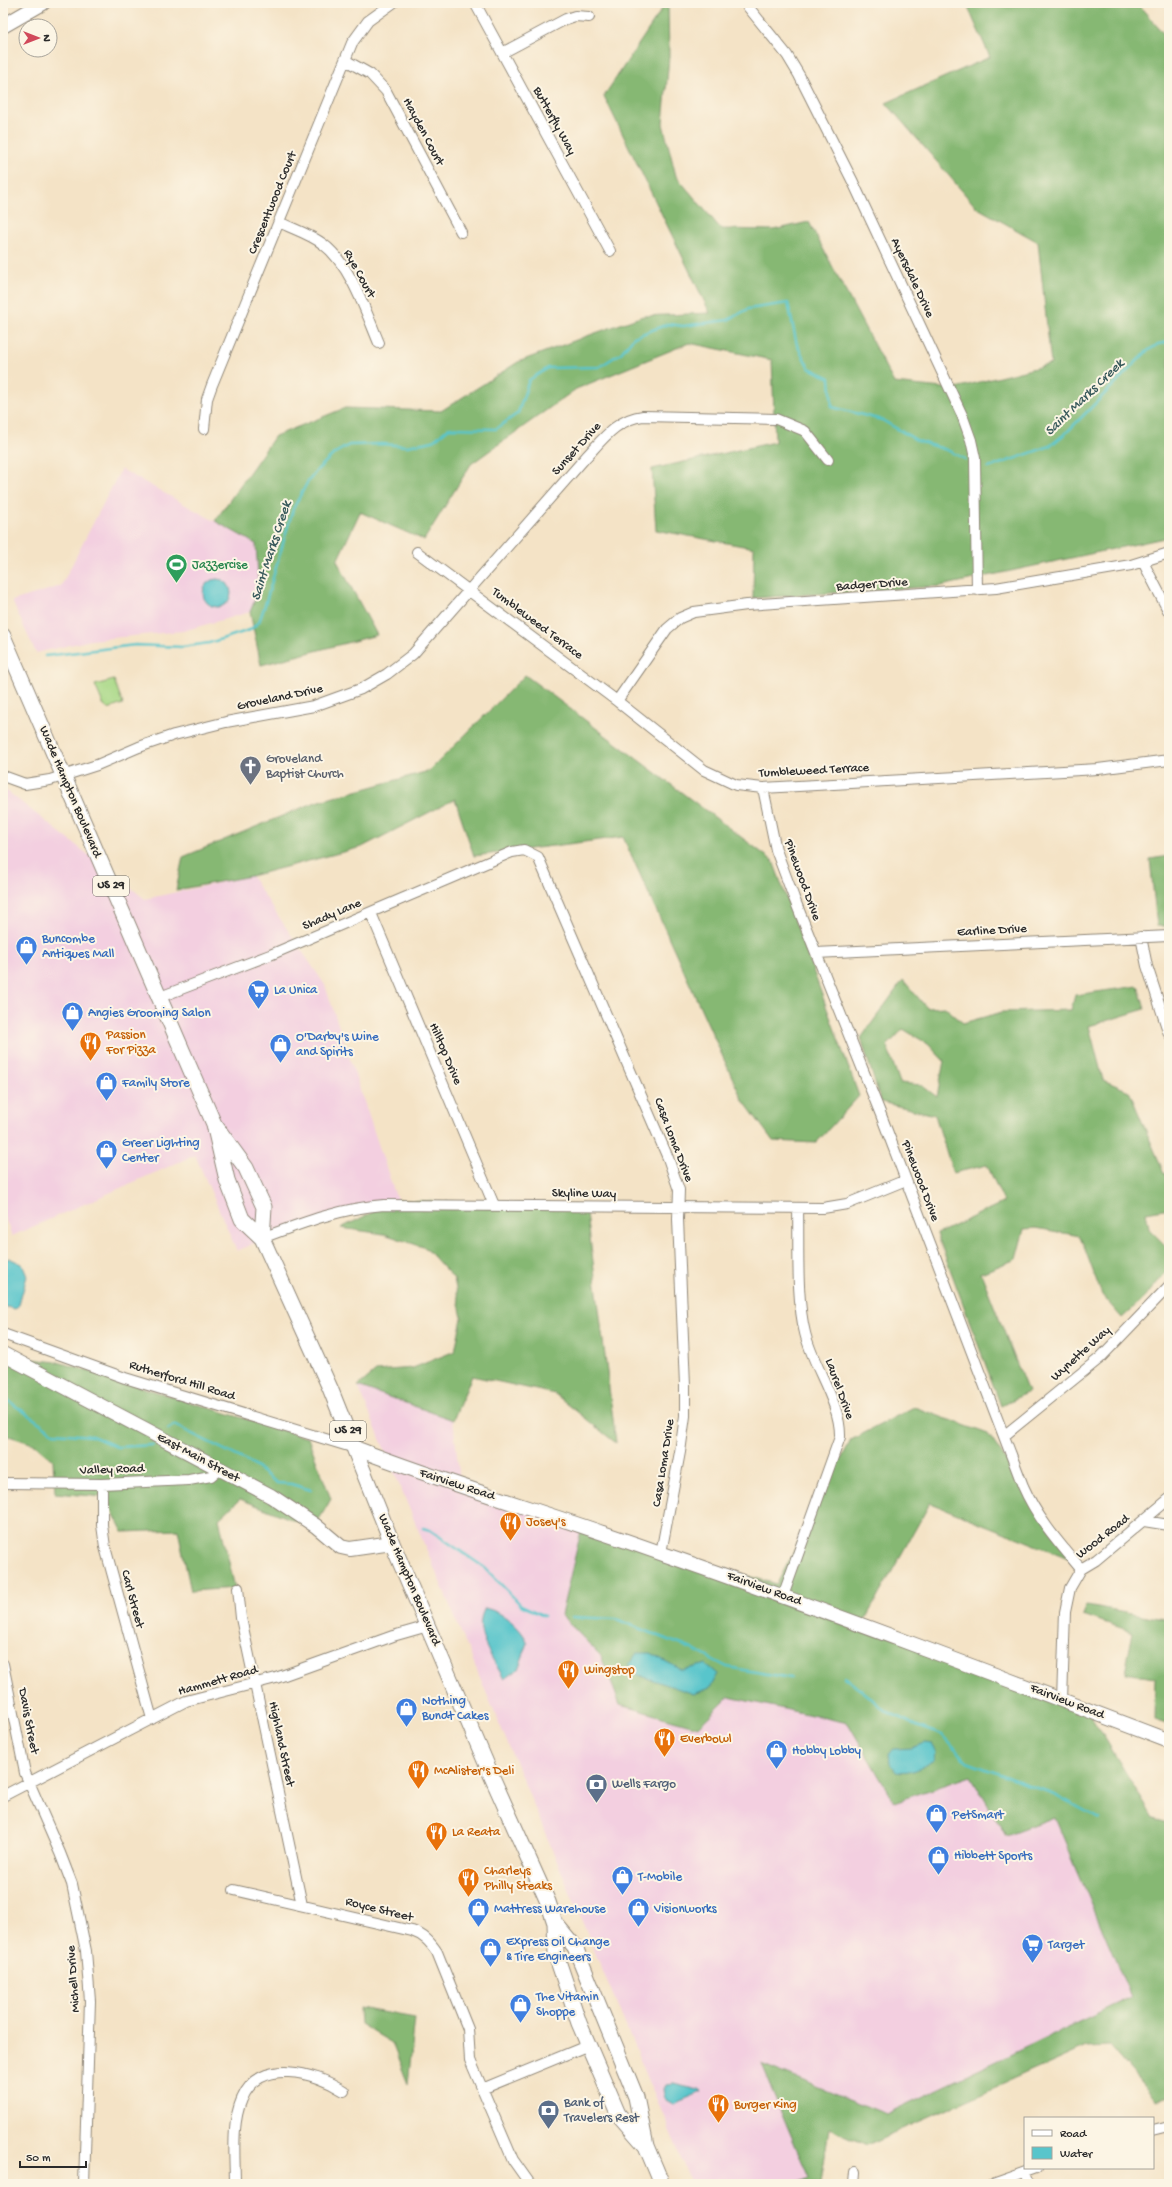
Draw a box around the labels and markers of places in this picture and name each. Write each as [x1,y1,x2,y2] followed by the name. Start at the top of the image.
[163,552,189,585] sports icon: Jazzercise
[192,558,248,573] place label: Jazzercise
[265,752,344,782] place label: Groveland Baptist Church
[238,753,264,786] church icon: Groveland Baptist Church
[41,932,115,962] place label: Buncombe Antiques Mall
[14,933,40,966] shop icon: Buncombe Antiques Mall
[245,977,271,1010] supermarket icon: La Unica
[274,983,318,998] place label: La Unica
[59,1000,85,1033] shop icon: Angies Grooming Salon
[88,1006,211,1021] place label: Angies Grooming Salon
[105,1028,157,1058] place label: Passion For Pizza
[77,1029,103,1062] restaurant icon: Passion For Pizza
[296,1030,379,1060] place label: O'Darby's Wine and Spirits
[267,1031,293,1064] shop icon: O'Darby's Wine and Spirits
[93,1070,119,1103] shop icon: Family Store
[121,1076,190,1091] place label: Family Store
[122,1136,200,1166] place label: Greer Lighting Center
[94,1137,120,1170] shop icon: Greer Lighting Center
[498,1509,524,1542] restaurant icon: Josey's
[526,1515,567,1530] place label: Josey's
[556,1657,582,1690] restaurant icon: Wingstop
[584,1663,635,1678] place label: Wingstop
[421,1694,490,1724] place label: Nothing Bundt Cakes
[393,1695,419,1728] shop icon: Nothing Bundt Cakes
[652,1726,678,1759] restaurant icon: Everbowl
[680,1732,732,1747] place label: Everbowl
[763,1738,789,1771] shop icon: Hobby Lobby
[792,1744,862,1759] place label: Hobby Lobby
[406,1758,432,1791] restaurant icon: McAlister's Deli
[434,1764,514,1779] place label: McAlister's Deli
[583,1771,609,1804] bank icon: Wells Fargo
[612,1777,676,1792] place label: Wells Fargo
[923,1802,949,1835] shop icon: PetSmart
[951,1808,1005,1823] place label: PetSmart
[423,1819,449,1852] restaurant icon: La Reata
[452,1825,501,1840] place label: La Reata
[926,1843,952,1876] shop icon: Hibbett Sports
[954,1849,1033,1864] place label: Hibbett Sports
[483,1864,553,1894] place label: Charleys Philly Steaks
[610,1864,636,1897] shop icon: T-Mobile
[455,1865,481,1898] restaurant icon: Charleys Philly Steaks
[637,1870,682,1885] place label: T-Mobile
[465,1896,491,1929] shop icon: Mattress Warehouse
[625,1896,651,1929] shop icon: Visionworks
[494,1902,606,1917] place label: Mattress Warehouse
[653,1902,718,1917] place label: Visionworks
[1020,1932,1046,1965] supermarket icon: Target
[506,1935,610,1965] place label: Express Oil Change & Tire Engineers
[478,1936,504,1969] shop icon: Express Oil Change & Tire Engineers
[1047,1938,1086,1953] place label: Target
[535,1990,599,2020] place label: The Vitamin Shoppe
[508,1991,534,2024] shop icon: The Vitamin Shoppe
[706,2092,732,2125] restaurant icon: Burger King
[563,2096,641,2126] place label: Bank of Travelers Rest
[535,2097,561,2130] bank icon: Bank of Travelers Rest
[733,2098,797,2113] place label: Burger King

